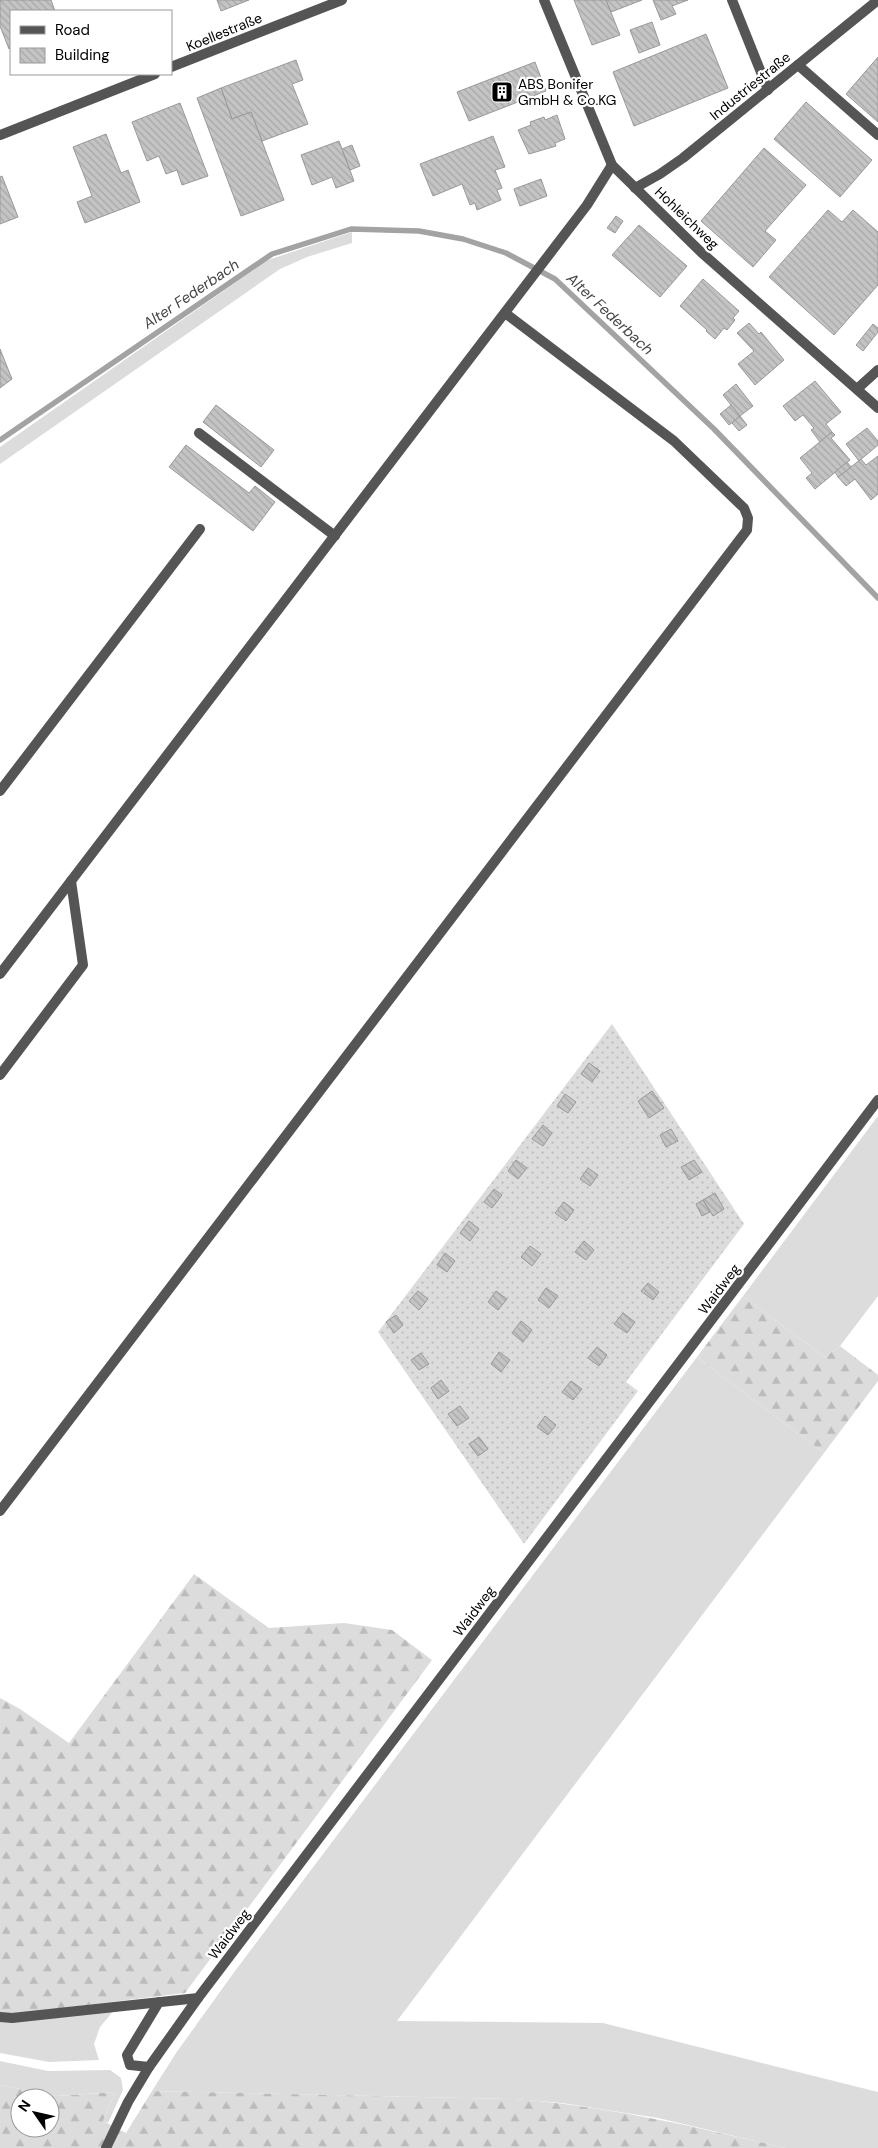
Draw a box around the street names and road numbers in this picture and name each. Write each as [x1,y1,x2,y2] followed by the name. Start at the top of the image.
[183,9,265,55] street label: Koellestraße
[706,48,794,124] street label: Industriestraße
[651,183,723,253] street label: Hohleichweg
[694,1260,744,1318] street label: Waidweg
[449,1582,499,1640] street label: Waidweg
[204,1905,254,1963] street label: Waidweg

